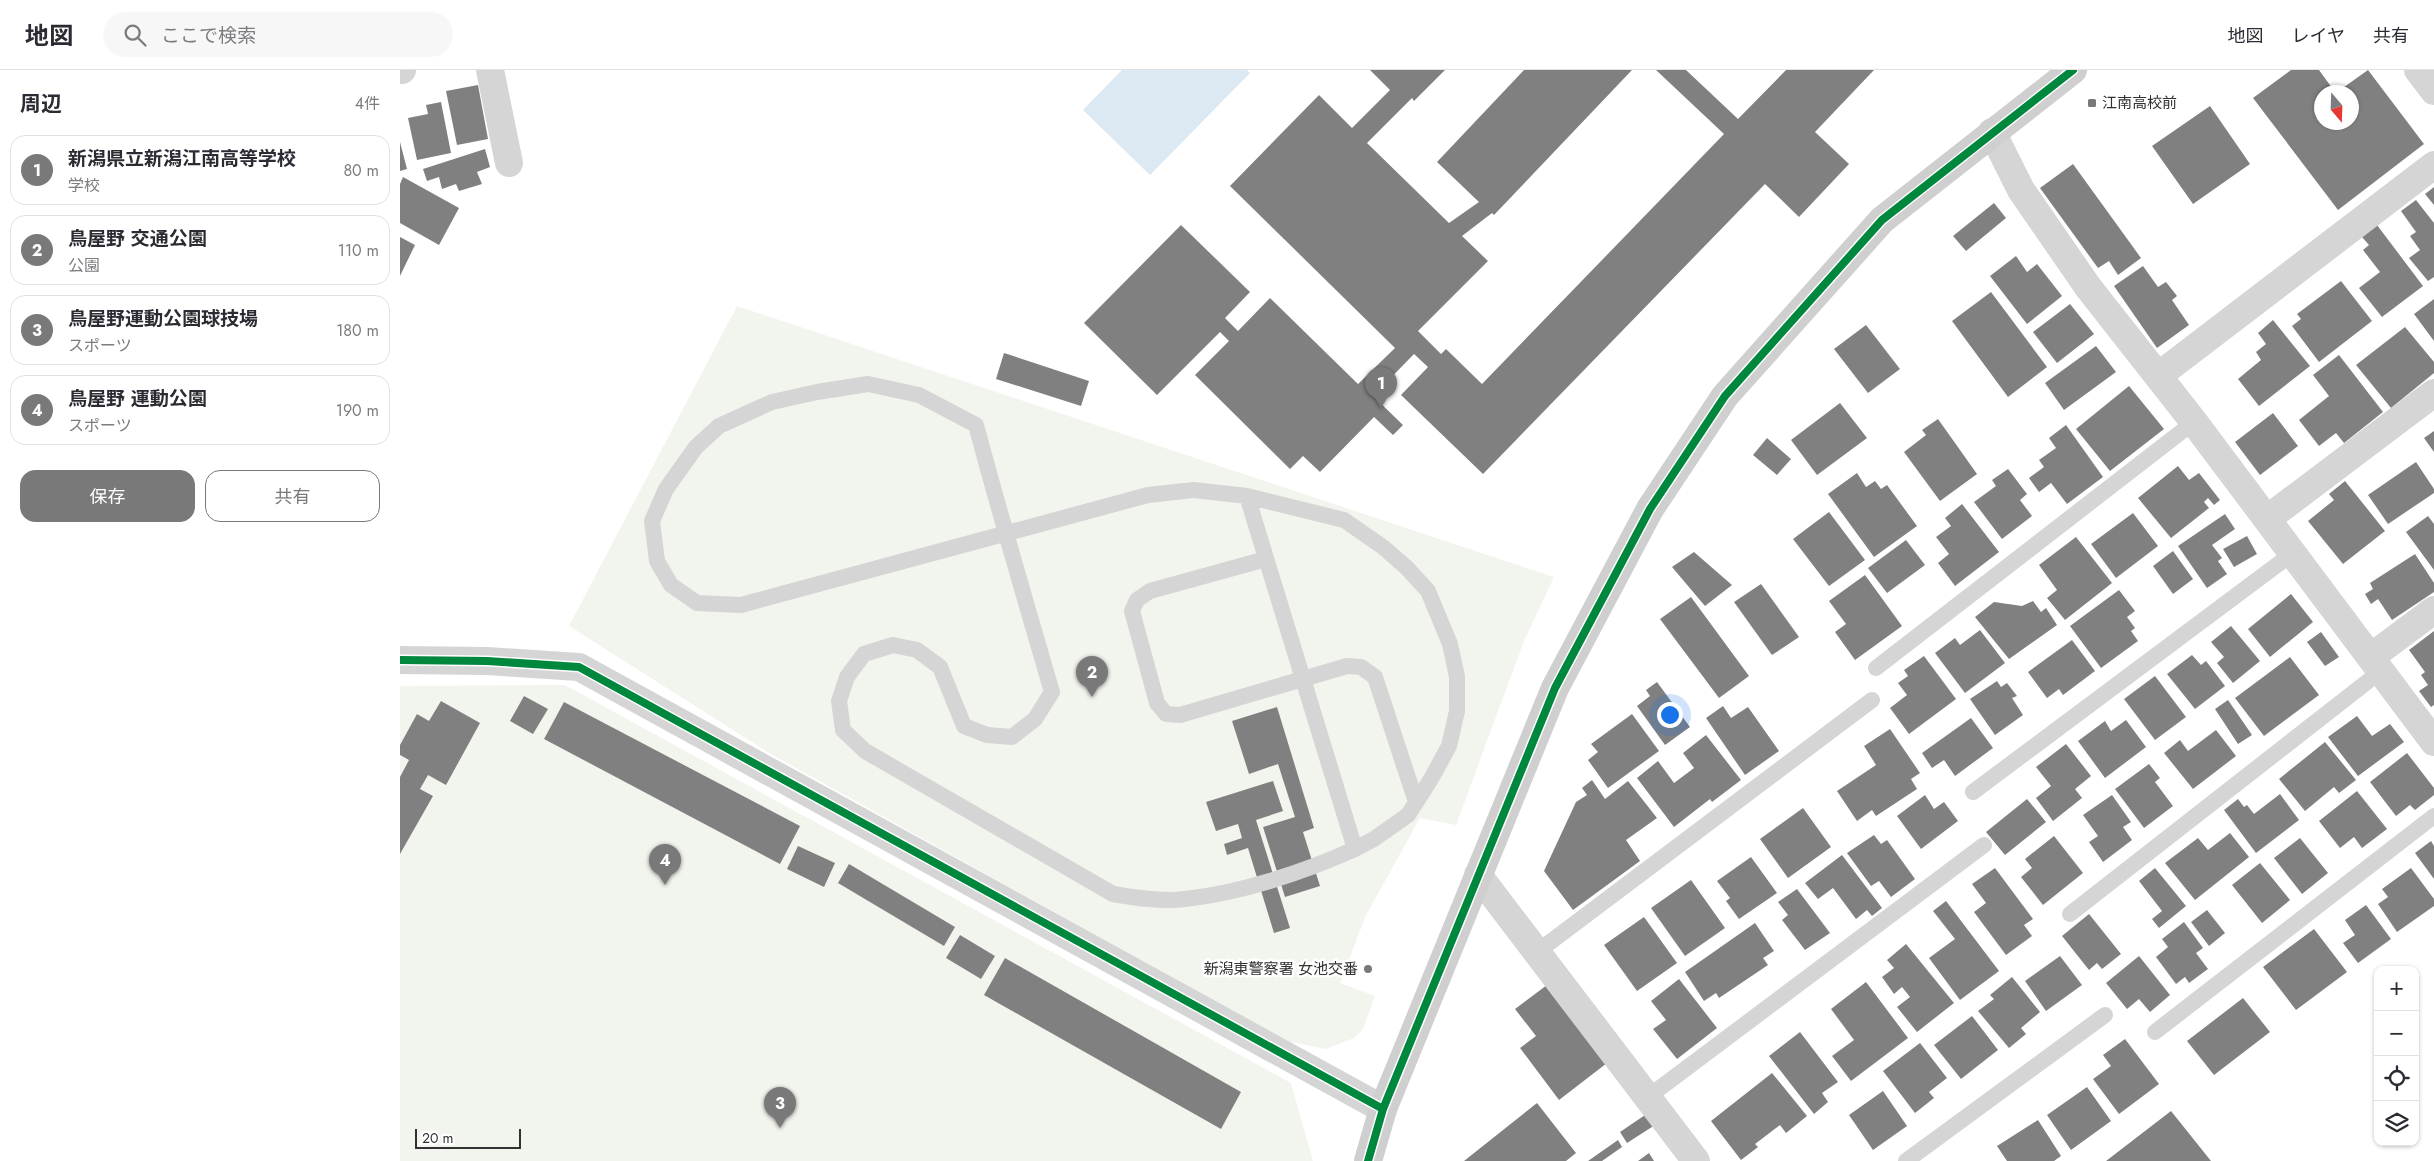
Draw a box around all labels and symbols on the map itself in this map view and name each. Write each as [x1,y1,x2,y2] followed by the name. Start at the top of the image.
[2314,85,2359,130] north arrow
[2102,92,2177,114] place label: 江南高校前
[2086,97,2098,109] marker: 江南高校前
[1365,367,1397,408] pin: 1
[1076,656,1108,697] pin: 2
[1657,702,1683,728] your location
[649,844,681,885] pin: 4
[1203,958,1358,980] place label: 新潟東警察署 女池交番
[1362,963,1374,975] marker: 新潟東警察署 女池交番
[764,1087,796,1128] pin: 3
[415,1126,521,1149] scale bar

